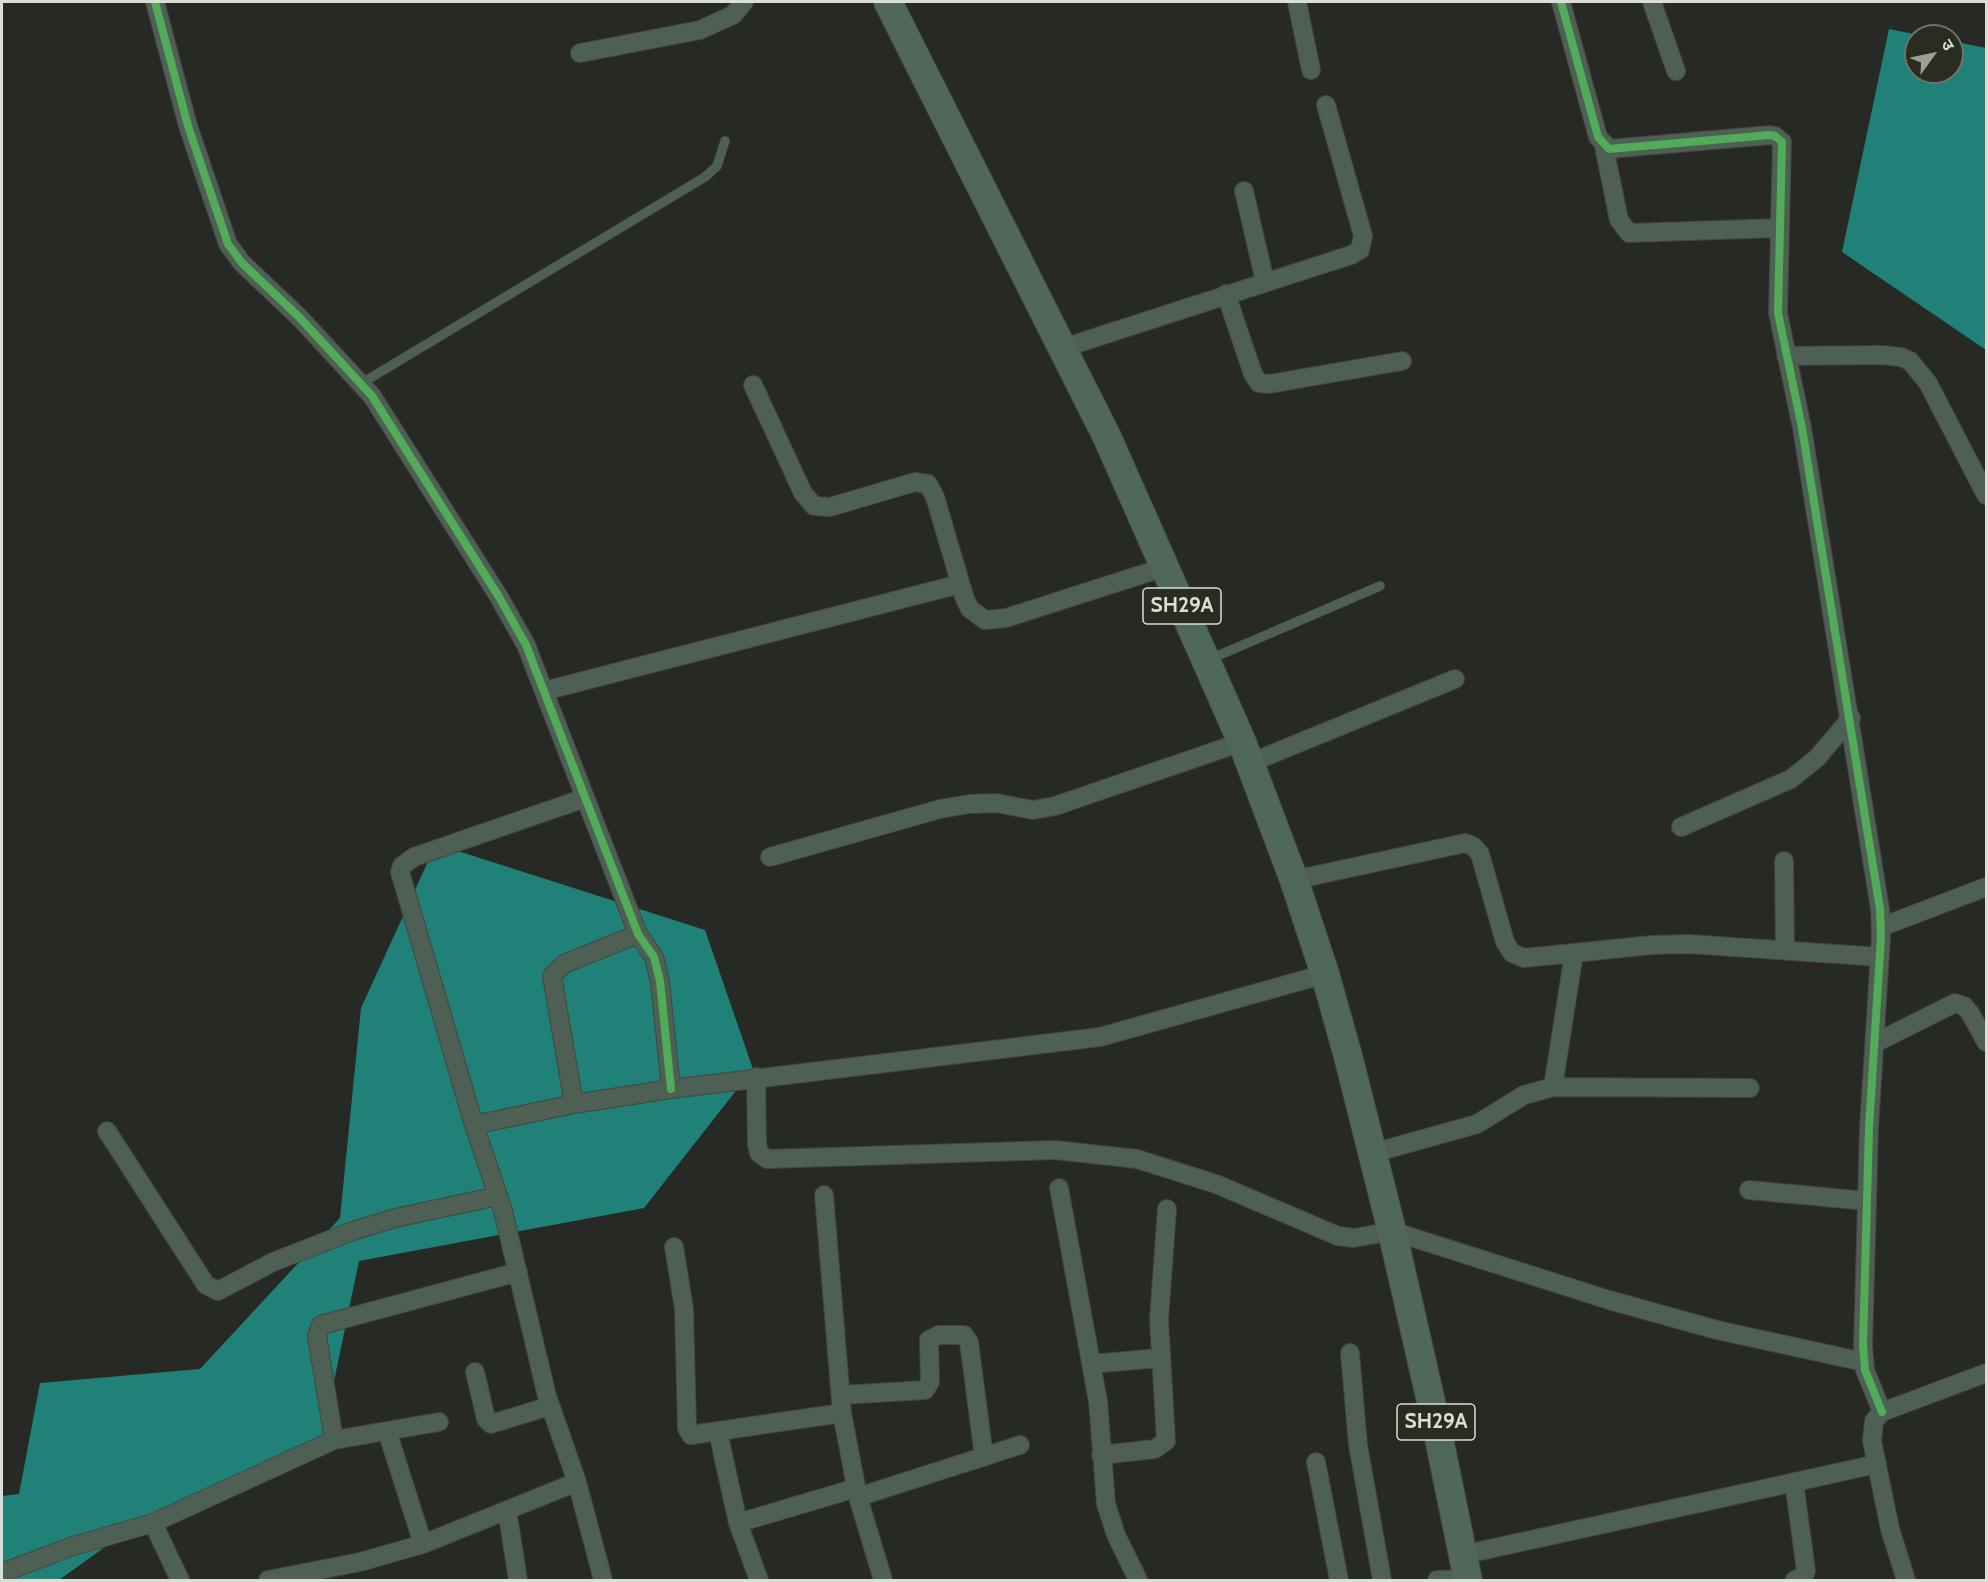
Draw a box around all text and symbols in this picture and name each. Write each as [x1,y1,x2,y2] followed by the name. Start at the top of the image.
[1904,24,1964,84] north arrow
[1937,36,1958,54] text: उ
[1143,588,1221,624] road number: SH29A
[1397,1404,1475,1440] road number: SH29A

